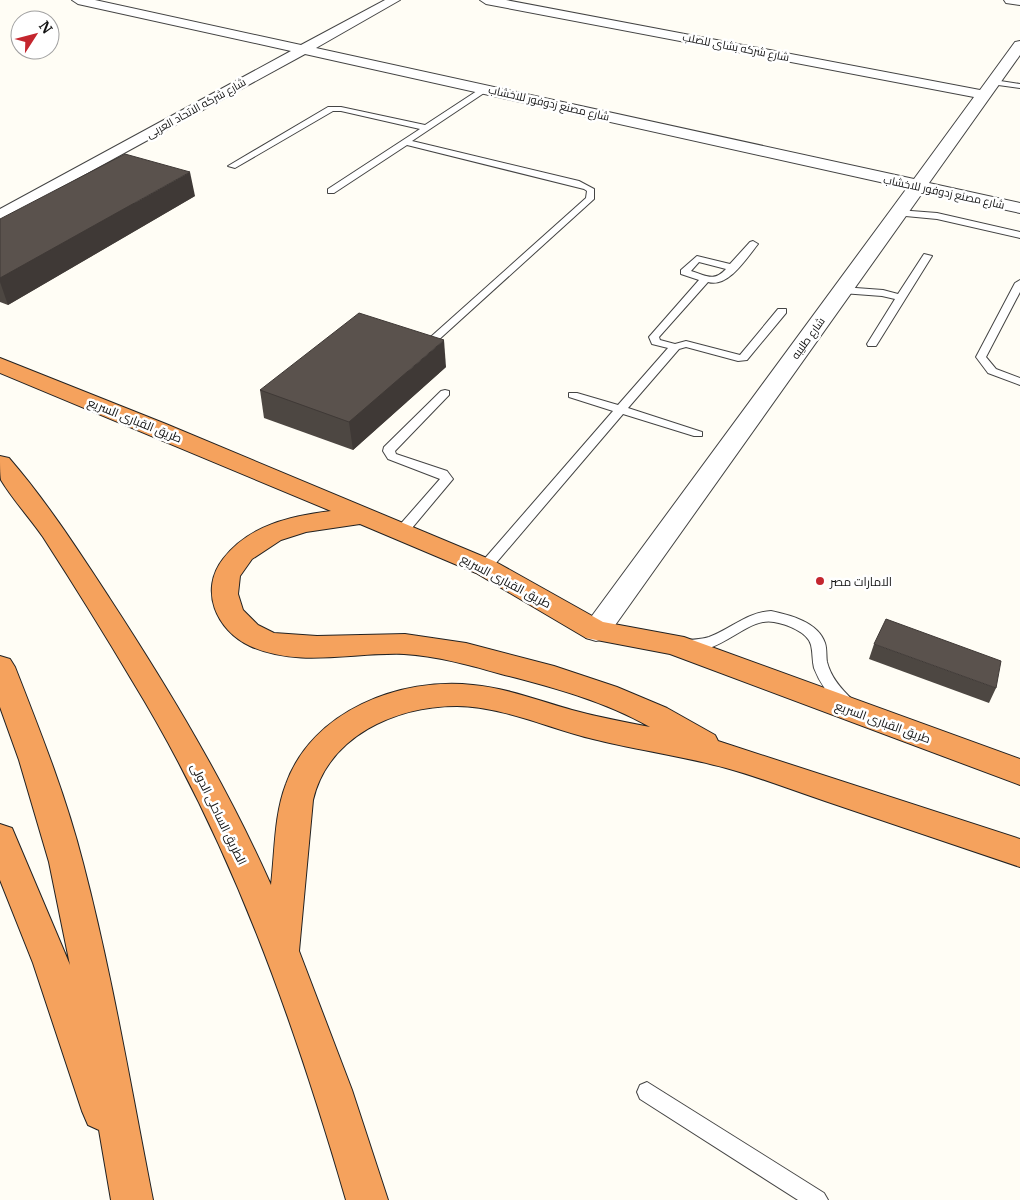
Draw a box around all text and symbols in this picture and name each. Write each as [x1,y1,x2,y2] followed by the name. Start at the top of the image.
[10,10,60,60] north arrow
[35,18,56,37] text: N
[681,30,790,65] street label: شارع شركه بشاى للصلب
[144,75,249,142] street label: شارع شركه الاتحاد العربى
[487,82,611,125] street label: شارع مصنع زدوفور للاخشاب
[882,172,1006,213] street label: شارع مصنع زدوفور للاخشاب
[788,314,829,362] street label: شارع طليبه
[85,394,184,447] street label: طريق القبارى السريع
[458,551,554,612] street label: طريق القبارى السريع
[829,574,892,589] place label: الامارات مصر
[814,575,826,587] marker: الامارات مصر
[833,698,933,747] street label: طريق القبارى السريع
[188,761,250,867] street label: الطريق الساحلى الدولى

